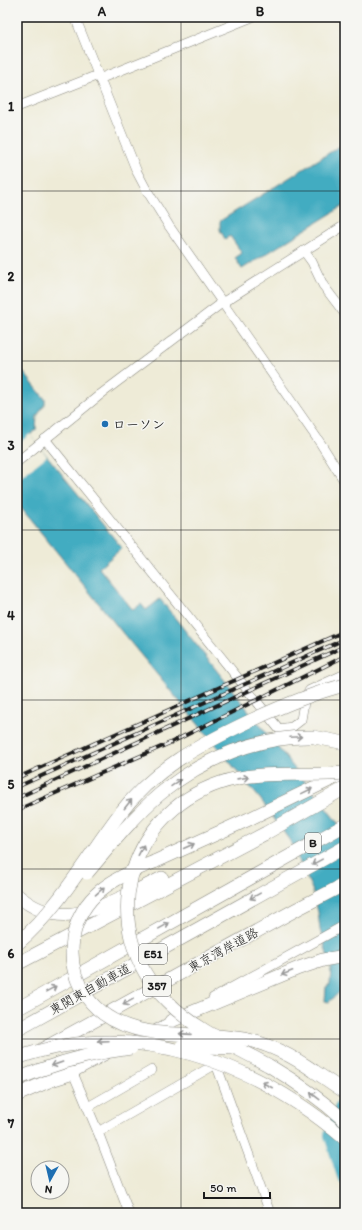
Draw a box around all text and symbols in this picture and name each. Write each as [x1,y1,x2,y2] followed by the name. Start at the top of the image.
[97,4,107,19] text: A
[256,4,265,19] text: B
[8,99,14,114] text: 1
[8,269,15,284] text: 2
[113,417,165,432] place label: ローソン
[100,419,110,429] marker: ローソン
[7,438,15,453] text: 3
[7,608,15,623] text: 4
[289,733,302,741] one-way arrow
[236,774,249,782] one-way arrow
[8,777,15,792] text: 5
[170,779,181,787] one-way arrow
[301,787,313,794] one-way arrow
[124,798,132,809] one-way arrow
[305,833,321,853] road number: B
[183,842,195,850] one-way arrow
[138,844,145,856] one-way arrow
[311,859,323,866] one-way arrow
[95,886,105,895] one-way arrow
[249,893,261,901] one-way arrow
[158,921,170,929] one-way arrow
[185,925,261,975] street label: 東京湾岸道路
[139,944,167,964] road number: E51
[8,946,15,961] text: 6
[47,960,133,1018] street label: 東関東自動車道
[281,970,293,978] one-way arrow
[143,976,171,996] road number: 357
[45,985,57,993] one-way arrow
[122,998,134,1006] one-way arrow
[179,1030,192,1037] one-way arrow
[97,1038,110,1045] one-way arrow
[51,1061,64,1068] one-way arrow
[261,1081,273,1088] one-way arrow
[309,1092,320,1100] one-way arrow
[7,1116,15,1131] text: 7
[30,1160,70,1200] north arrow
[204,1174,270,1200] scale bar
[210,1181,236,1195] text: 50 m
[44,1182,53,1196] text: N

